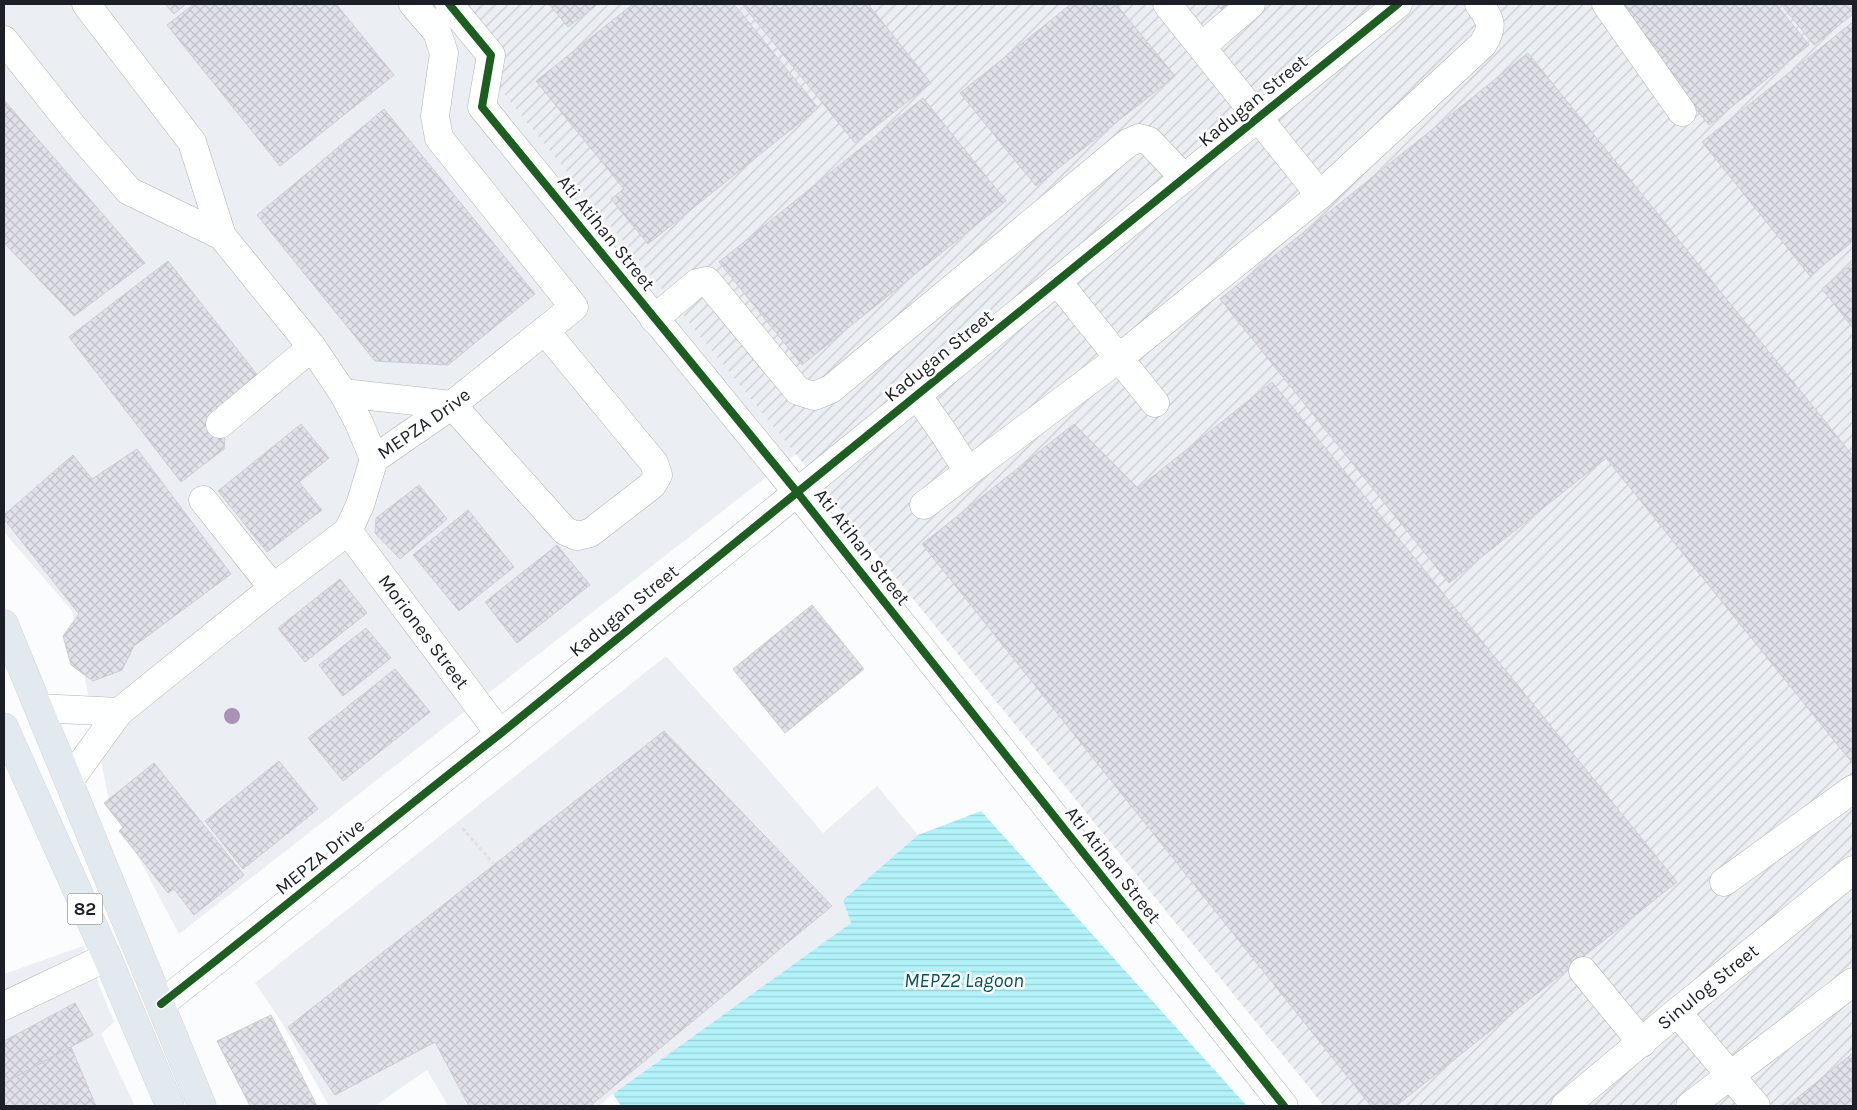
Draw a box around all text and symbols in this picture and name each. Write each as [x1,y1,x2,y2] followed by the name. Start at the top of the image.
[1194,50,1312,152] street label: Kadugan Street
[553,171,659,295] street label: Ati Atihan Street
[880,305,998,407] street label: Kadugan Street
[373,384,475,464] street label: MEPZA Drive
[810,484,914,610] street label: Ati Atihan Street
[565,560,683,662] street label: Kadugan Street
[374,570,473,693] street label: Moriones Street
[1061,802,1165,928] street label: Ati Atihan Street
[271,814,369,900] street label: MEPZA Drive
[68,894,102,924] road number: 82
[1653,940,1763,1034] street label: Sinulog Street
[904,969,1024,992] water label: MEPZ2 Lagoon

